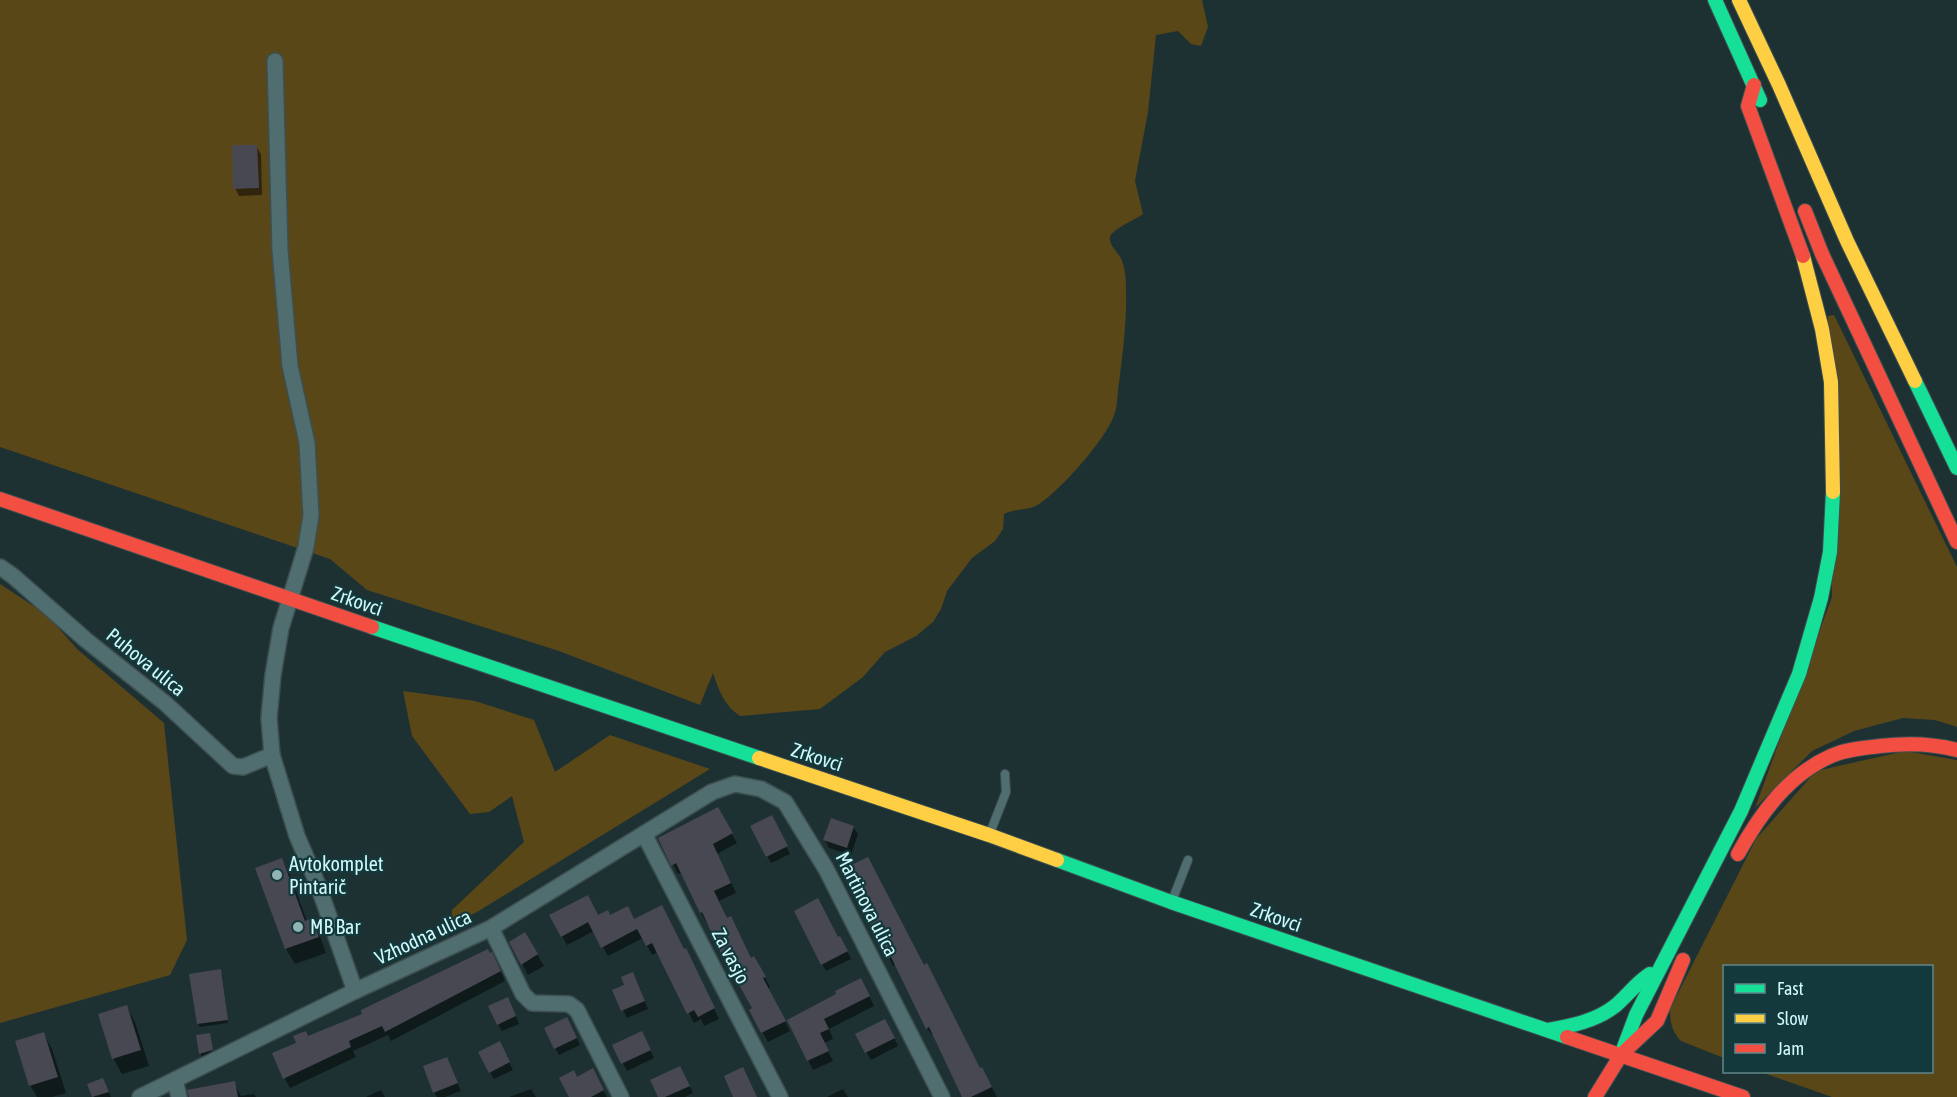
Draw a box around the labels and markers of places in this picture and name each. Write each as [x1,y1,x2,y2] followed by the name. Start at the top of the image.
[289,852,384,898] place label: Avtokomplet Pintarič
[270,868,284,882] marker: Avtokomplet Pintarič
[310,915,361,938] place label: MB Bar
[291,920,305,934] marker: MB Bar

